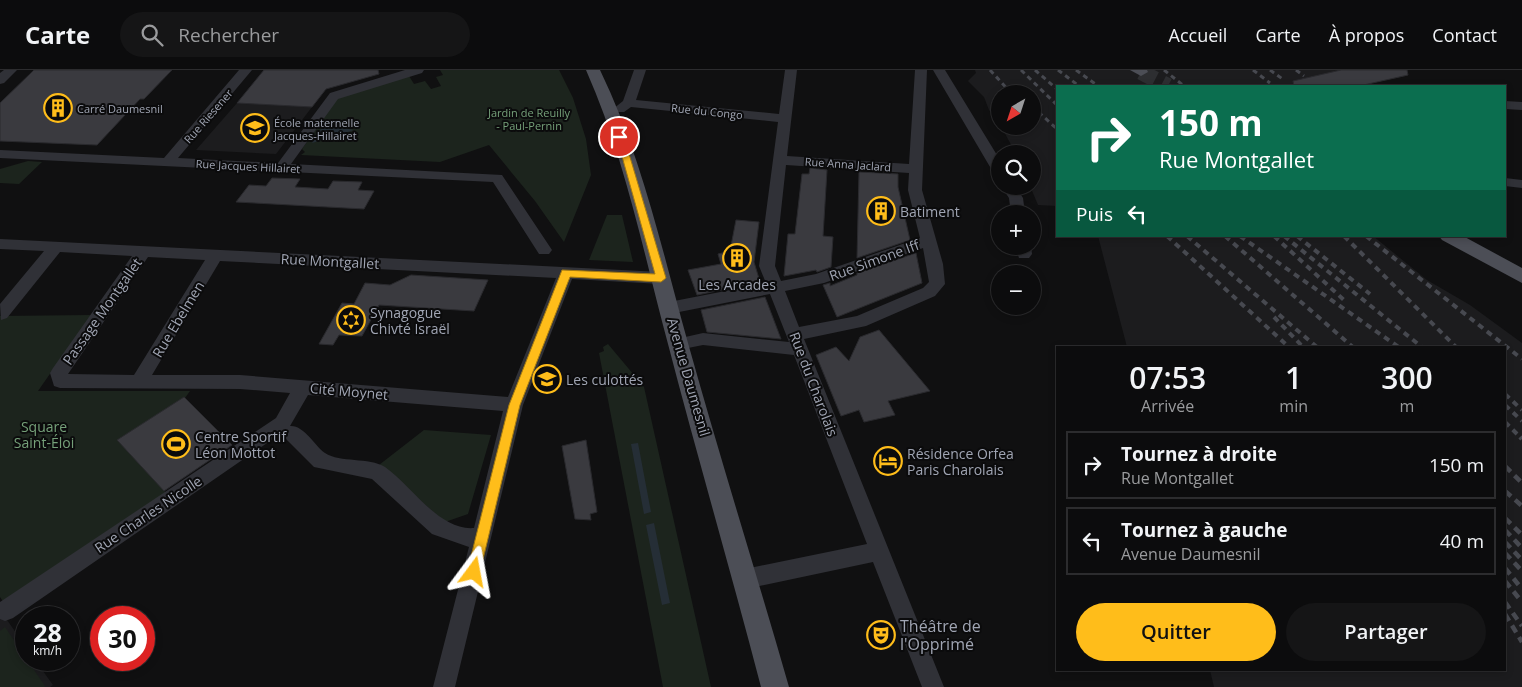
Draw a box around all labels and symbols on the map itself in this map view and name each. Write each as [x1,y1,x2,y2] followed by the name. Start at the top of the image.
[180,85,236,146] street label: Rue Riesener
[991,85,1041,135] north arrow
[43,93,73,123] building icon: Carré Daumesnil
[671,100,744,122] street label: Rue du Congo
[77,101,163,116] place label: Carré Daumesnil
[487,105,570,133] park label: Jardin de Reuilly - Paul-Pernin
[240,113,270,143] school or university icon: École maternelle Jacques-Hillairet
[273,115,359,143] place label: École maternelle Jacques-Hillairet
[598,116,640,158] pin
[804,154,892,174] street label: Rue Anna Jaclard
[195,156,301,176] street label: Rue Jacques Hillairet
[866,196,896,226] building icon: Batiment
[900,202,960,221] place label: Batiment
[826,234,923,285] street label: Rue Simone Iff
[722,243,752,273] building icon: Les Arcades
[280,249,380,273] street label: Rue Montgallet
[58,254,146,368] street label: Passage Montgallet
[698,275,776,294] place label: Les Arcades
[148,277,208,361] street label: Rue Ebelmen
[370,303,450,338] place label: Synagogue Chivté Israël
[336,305,366,335] synagogue icon: Synagogue Chivté Israël
[663,316,715,438] street label: Avenue Daumesnil
[785,329,843,439] street label: Rue du Charolais
[532,364,562,394] school or university icon: Les culottés
[566,370,644,389] place label: Les culottés
[309,378,389,404] street label: Cité Moynet
[14,417,74,452] park label: Square Saint-Éloi
[195,427,287,462] place label: Centre Sportif Léon Mottot
[161,429,191,459] sports icon: Centre Sportif Léon Mottot
[907,444,1014,479] place label: Résidence Orfea Paris Charolais
[873,446,903,476] hotel icon: Résidence Orfea Paris Charolais
[91,471,205,557] street label: Rue Charles Nicolle
[447,545,499,597] position arrow
[90,606,155,671] speed limit sign: 30
[900,615,981,655] place label: Théâtre de l'Opprimé
[866,620,896,650] theatre icon: Théâtre de l'Opprimé

